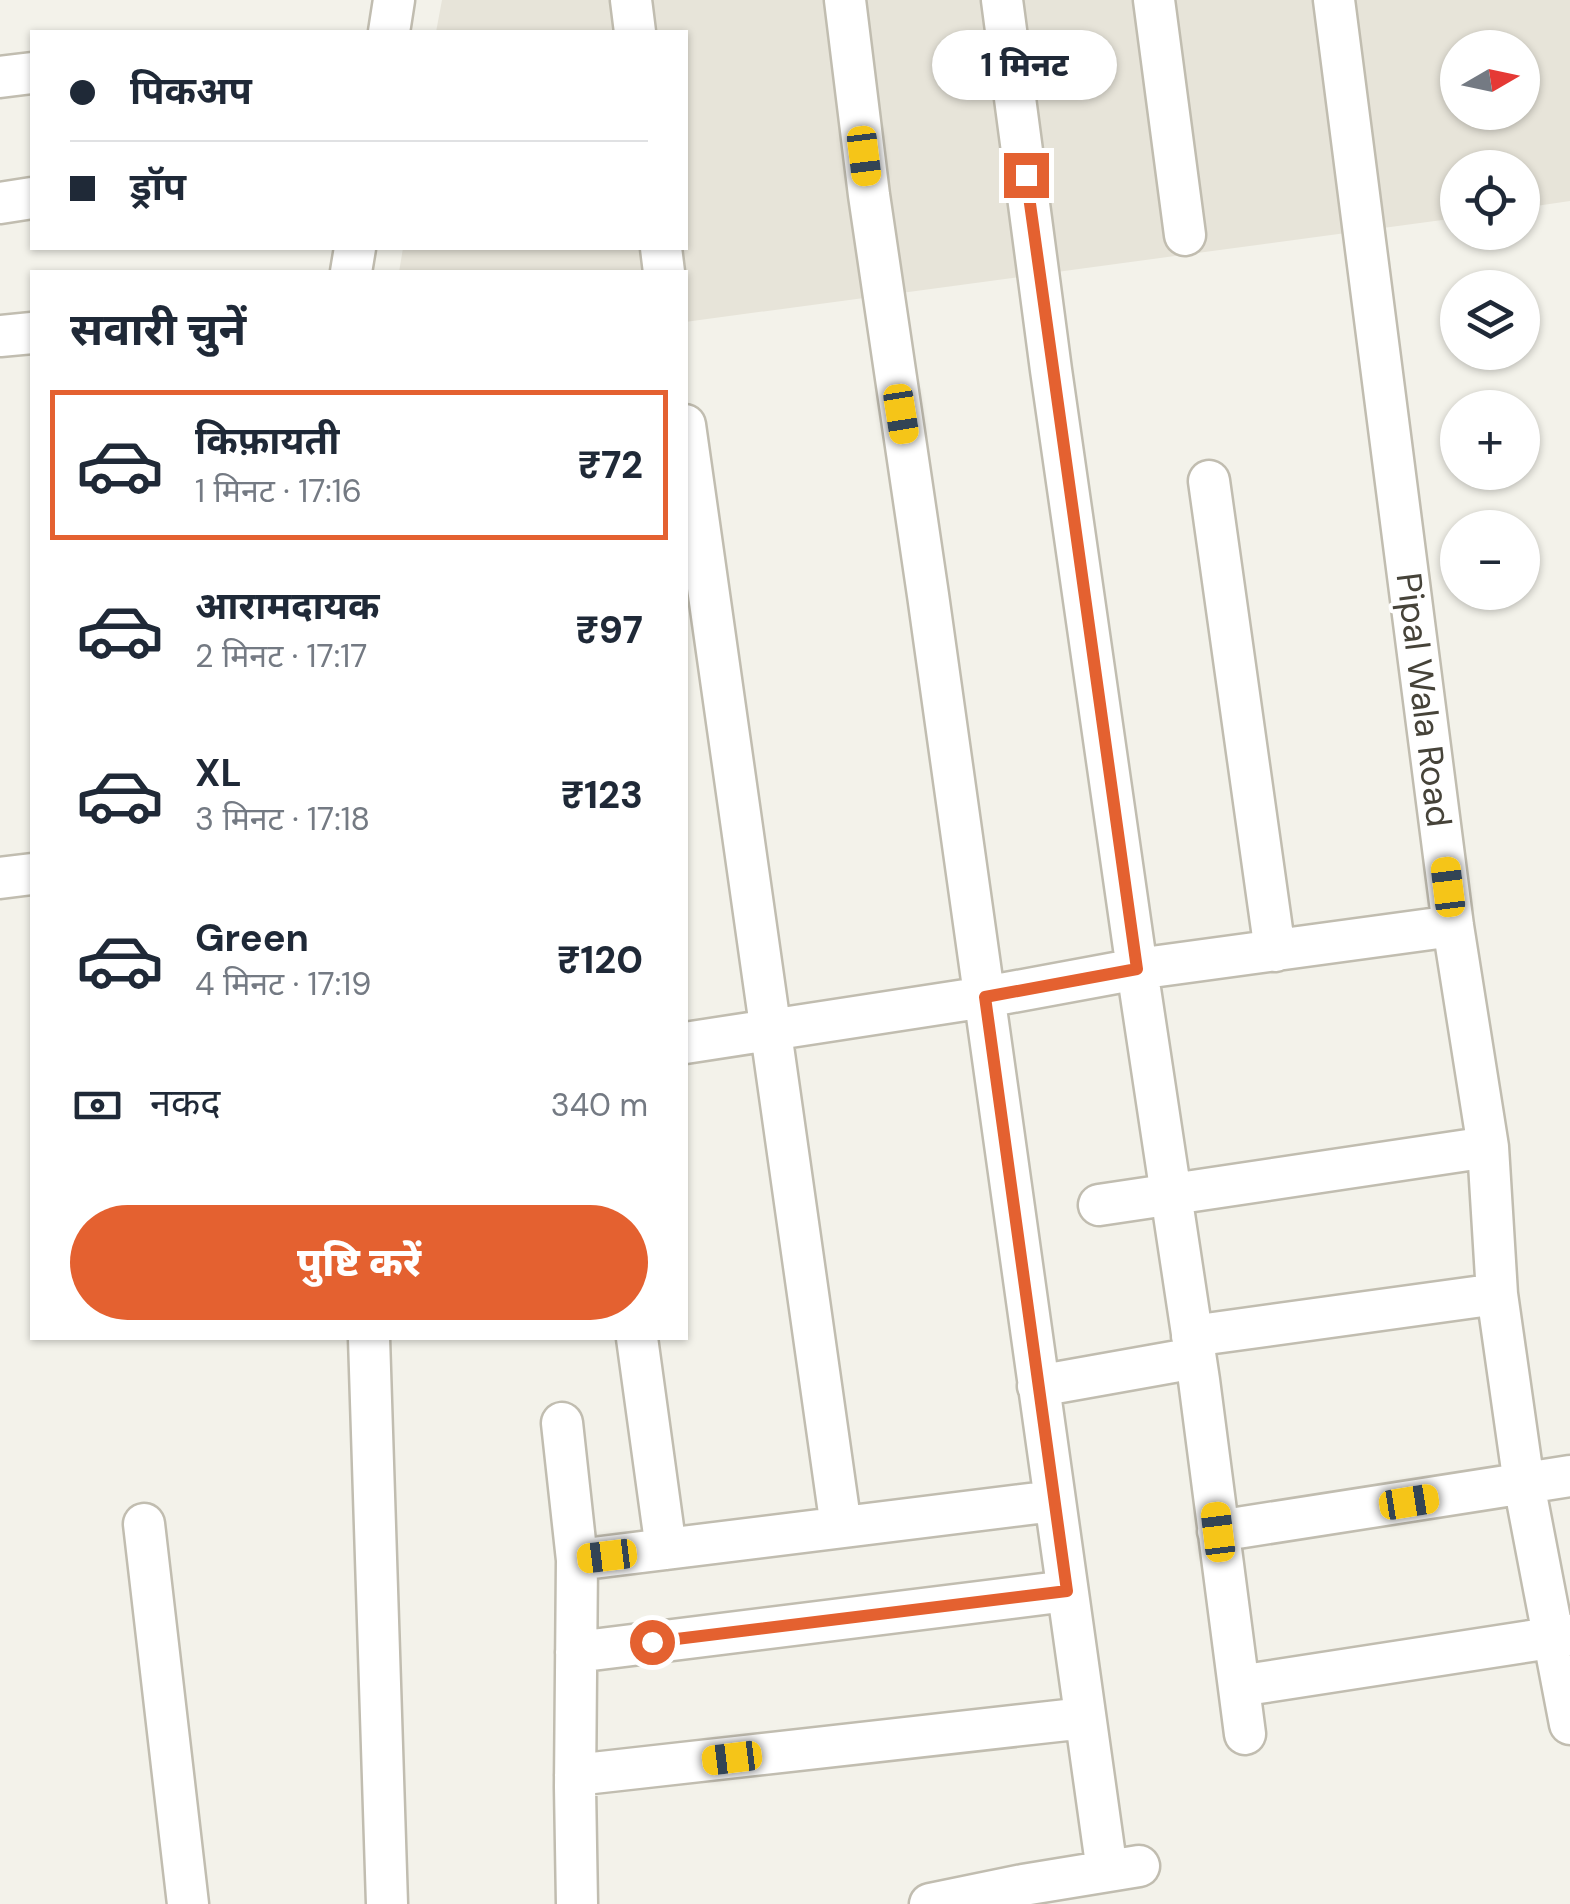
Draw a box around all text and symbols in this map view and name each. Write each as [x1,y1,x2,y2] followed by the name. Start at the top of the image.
[934,30,1118,100] callout: 1 मिनट
[1440,30,1540,130] north arrow
[1440,30,1540,610] map controls
[980,44,1069,86] text: 1 मिनट
[130,66,252,116] text: पिकअप
[845,124,883,188] car
[1440,150,1540,250] button: locate
[1004,153,1049,198] route end
[130,162,186,212] text: ड्रॉप
[1440,270,1540,370] button: layers
[70,300,246,359] text: सवारी चुनें
[881,382,921,446] car
[1440,390,1540,490] button: +
[195,416,339,466] text: किफ़ायती
[75,420,165,510] icon: car
[578,440,643,490] text: ₹72
[195,470,362,512] text: 1 मिनट · 17:16
[1440,510,1540,610] button: −
[1386,570,1462,830] street label: Pipal Wala Road
[195,581,379,631] text: आरामदायक
[75,585,165,675] icon: car
[576,605,643,655] text: ₹97
[195,635,367,677] text: 2 मिनट · 17:17
[195,748,242,798] text: XL
[75,750,165,840] icon: car
[561,770,643,820] text: ₹123
[195,798,370,840] text: 3 मिनट · 17:18
[1429,855,1467,919] car
[195,913,309,963] text: Green
[75,915,165,1005] icon: car
[557,935,643,985] text: ₹120
[195,963,371,1005] text: 4 मिनट · 17:19
[70,1078,125,1133] icon: cash
[150,1078,220,1128] text: नकद
[551,1084,648,1126] text: 340 m
[70,1205,648,1320] button: पुष्टि करें
[1377,1482,1441,1522] car
[1199,1500,1237,1564] car
[575,1537,639,1575] car
[630,1620,675,1665] route start
[700,1739,764,1777] car

